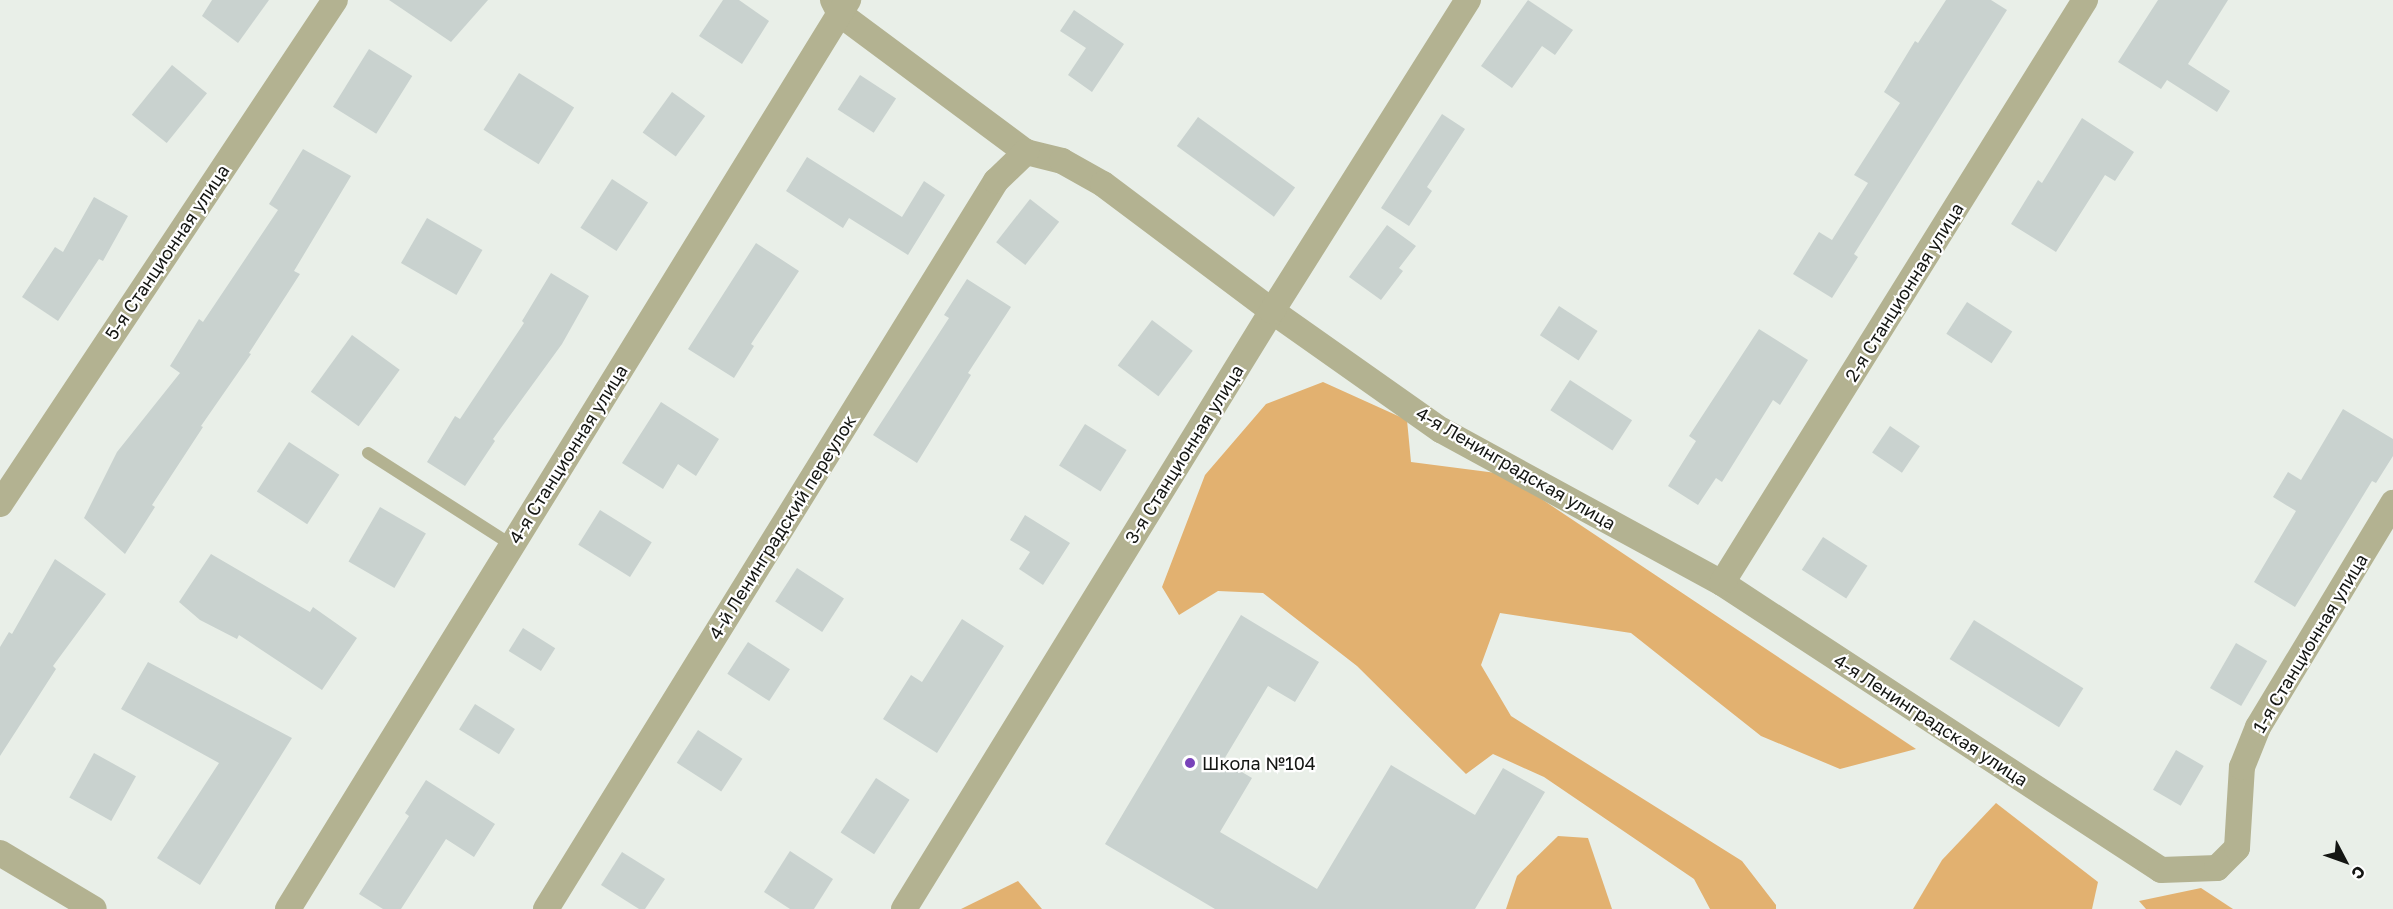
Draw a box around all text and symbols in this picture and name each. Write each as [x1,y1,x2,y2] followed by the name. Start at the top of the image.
[100,160,234,344] street label: 5-я Станционная улица
[1840,199,1968,385] street label: 2-я Станционная улица
[504,361,632,547] street label: 4-я Станционная улица
[1120,361,1248,547] street label: 3-я Станционная улица
[1412,402,1620,534] street label: 4-я Ленинградская улица
[704,411,860,643] street label: 4-й Ленинградский переулок
[2248,550,2372,736] street label: 1-я Станционная улица
[1830,649,2032,791] street label: 4-я Ленинградская улица
[1202,752,1316,774] place label: Школа №104
[1183,756,1197,770] marker: Школа №104
[2315,831,2375,891] north arrow
[2347,862,2370,884] text: С

